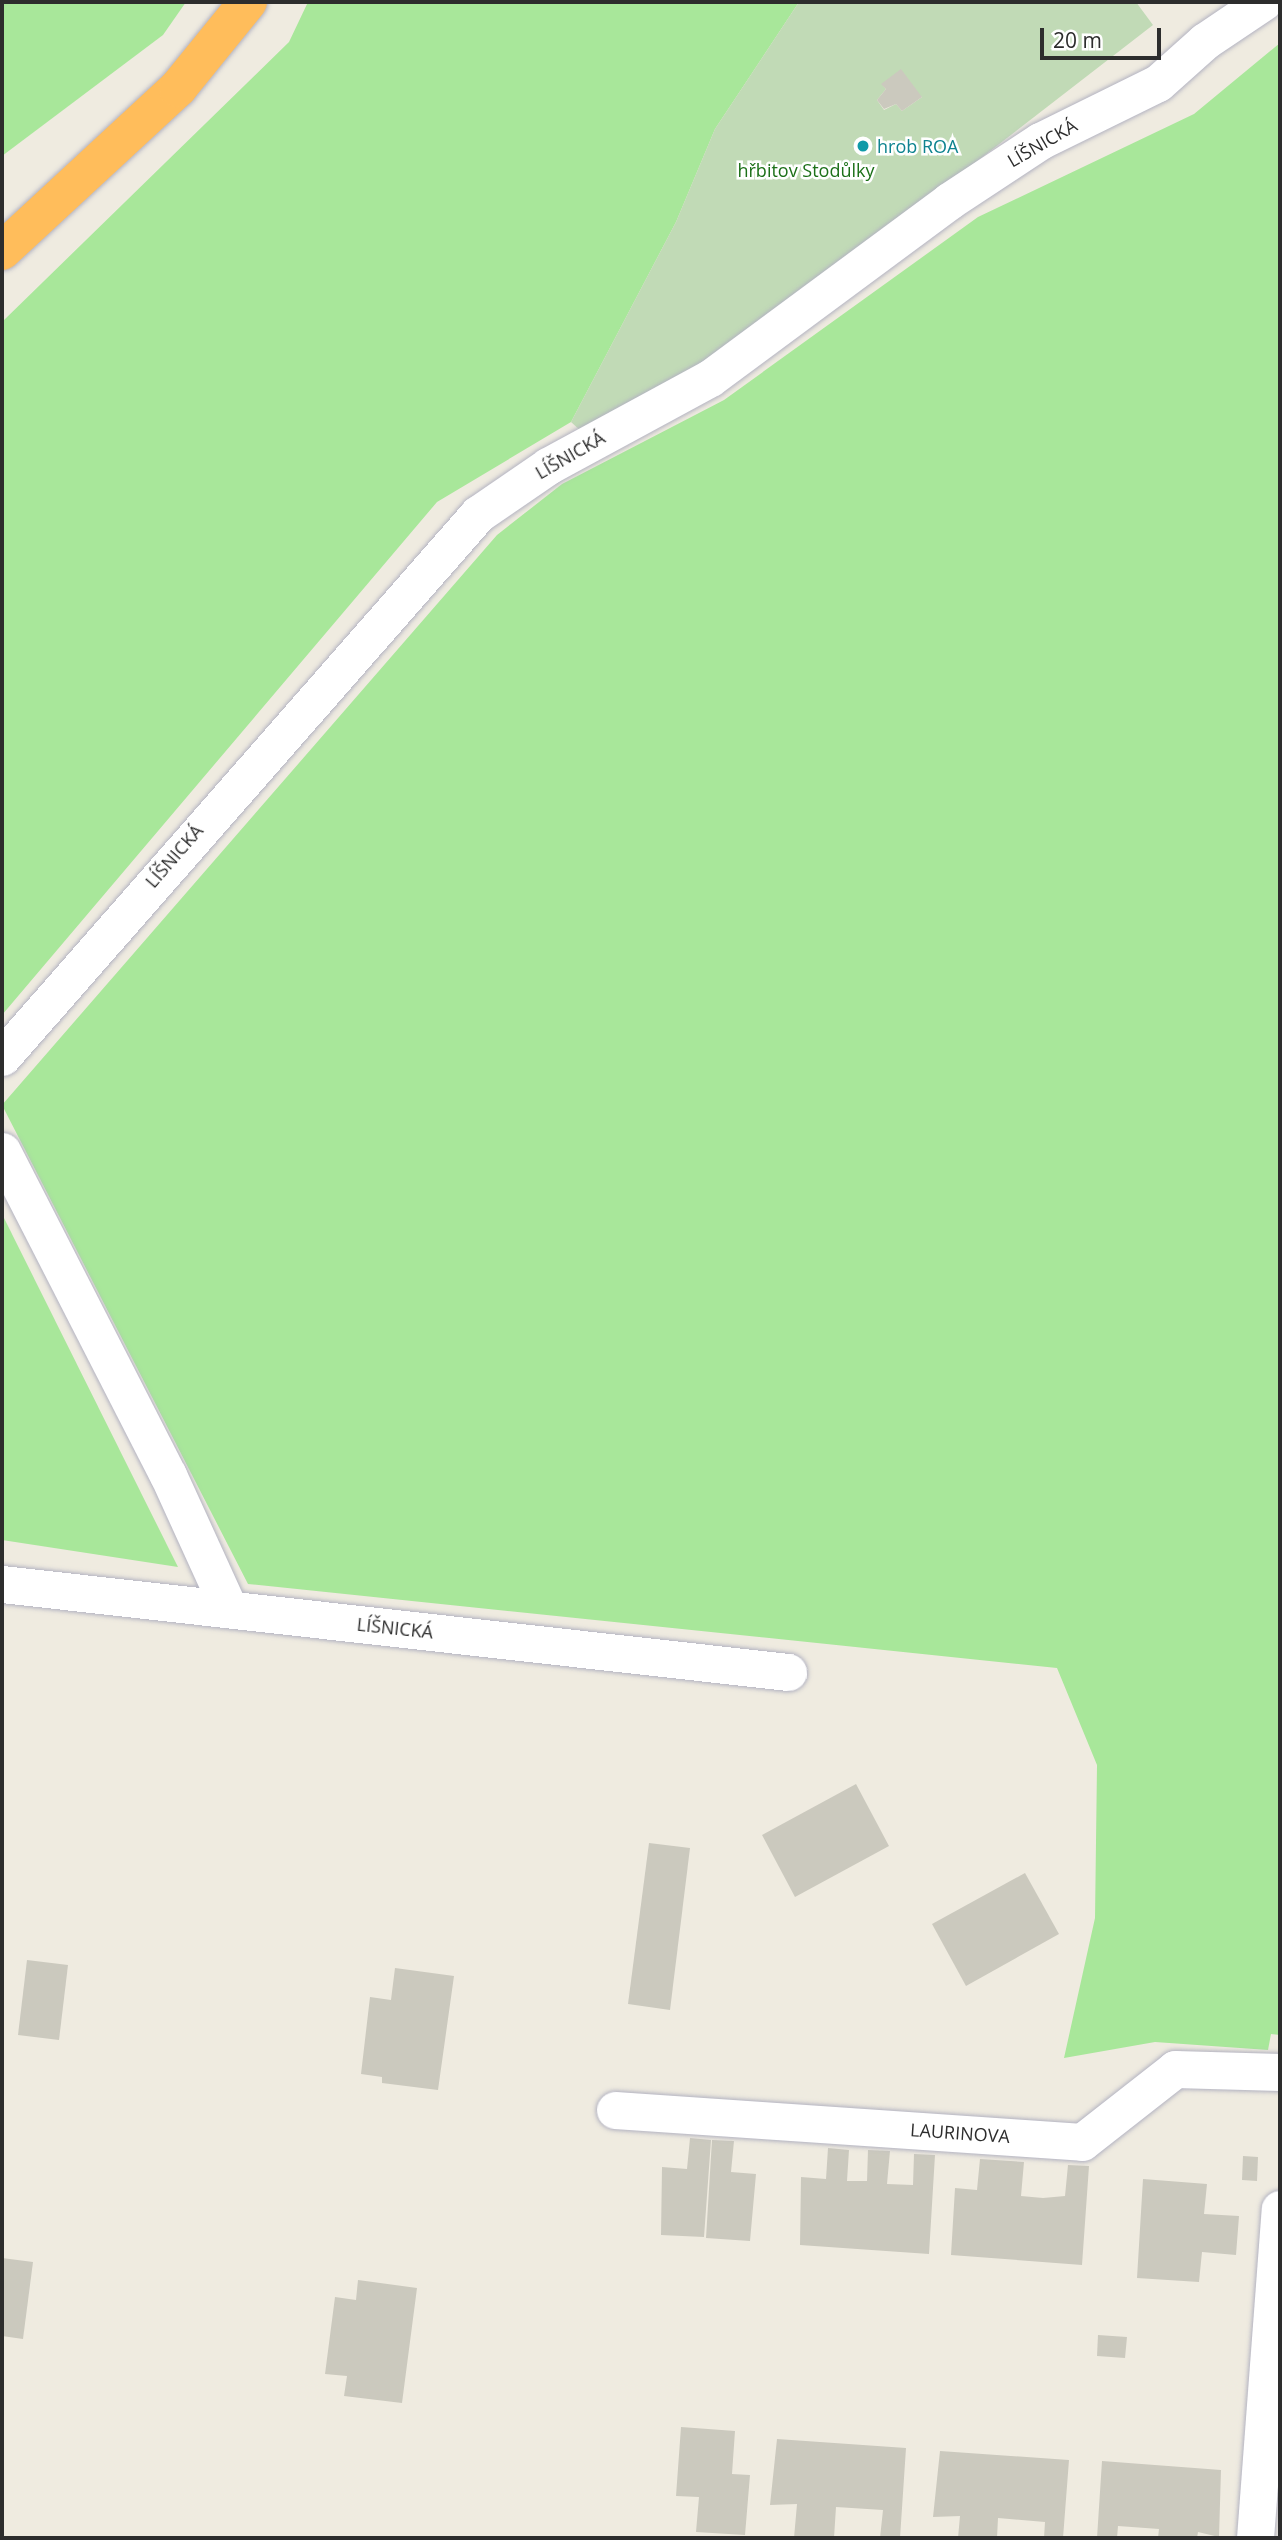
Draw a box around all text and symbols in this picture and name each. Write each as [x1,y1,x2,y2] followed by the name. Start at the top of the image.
[1044,14,1165,58] scale bar
[1053,26,1102,54] text: 20 m
[1003,114,1081,172] street label: LÍŠNICKÁ
[877,135,958,157] place label: hrob ROA
[855,138,871,154] marker: hrob ROA
[737,159,875,181] park label: hřbitov Stodůlky
[531,426,609,484] street label: LÍŠNICKÁ
[141,820,207,892] street label: LÍŠNICKÁ
[356,1613,434,1643] street label: LÍŠNICKÁ
[910,2119,1010,2147] street label: LAURINOVA

